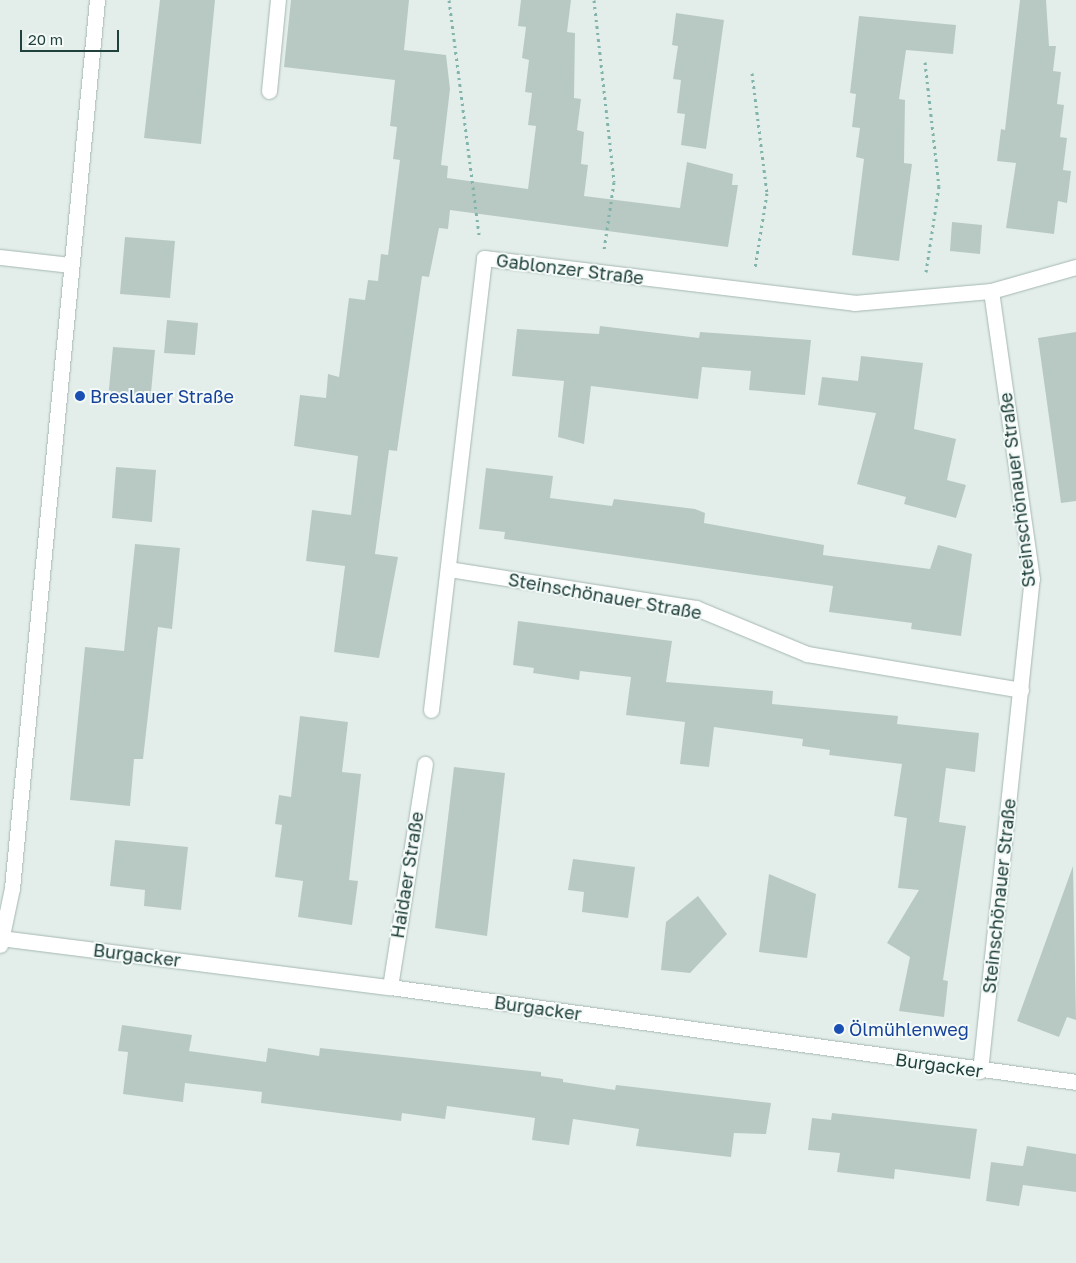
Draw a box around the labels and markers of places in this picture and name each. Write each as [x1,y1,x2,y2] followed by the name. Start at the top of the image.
[90,385,234,407] place label: Breslauer Straße
[74,390,86,402] marker: Breslauer Straße
[849,1018,969,1040] place label: Ölmühlenweg
[833,1023,845,1035] marker: Ölmühlenweg

